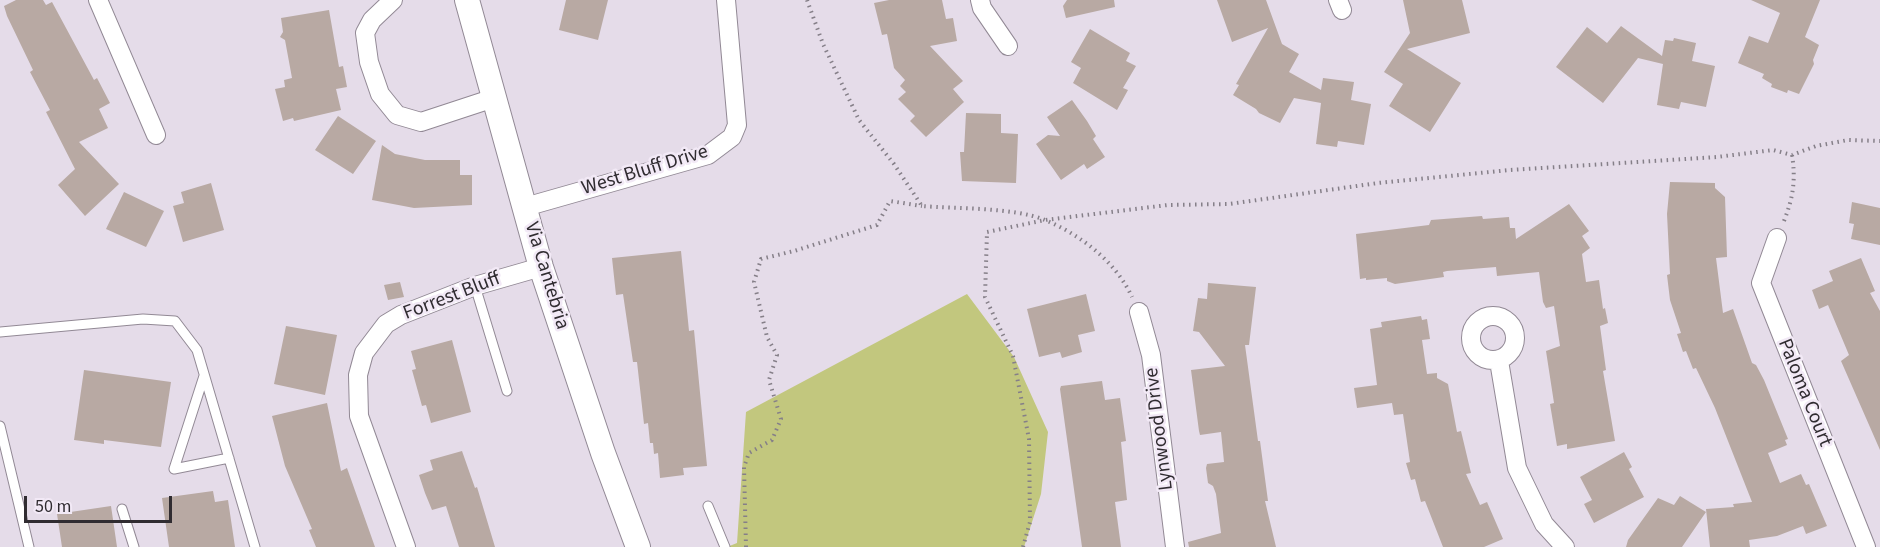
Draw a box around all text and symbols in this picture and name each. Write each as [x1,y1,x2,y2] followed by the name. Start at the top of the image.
[579,140,711,202] street label: West Bluff Drive
[518,219,574,333] street label: Via Cantebria
[400,268,504,326] street label: Forrest Bluff
[1772,336,1836,450] street label: Paloma Court
[1141,366,1179,492] street label: Lynwood Drive
[27,484,176,522] scale bar
[35,494,71,519] text: 50 m

